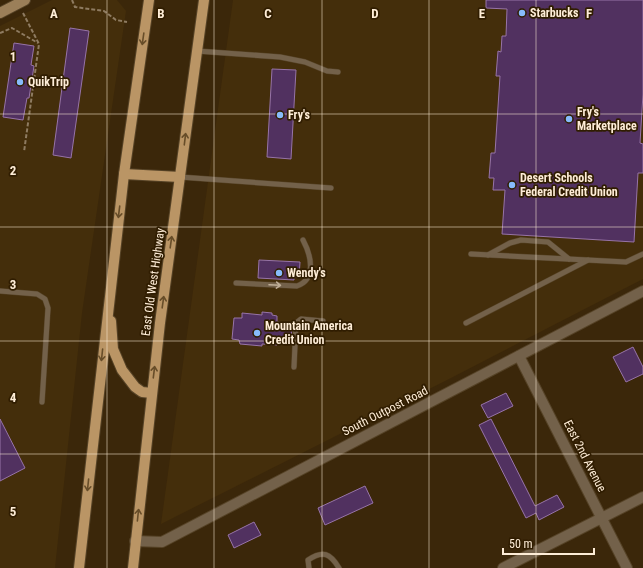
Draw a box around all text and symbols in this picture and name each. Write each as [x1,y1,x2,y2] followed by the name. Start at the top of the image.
[50,6,58,21] text: A
[157,6,165,21] text: B
[264,6,272,21] text: C
[371,6,379,21] text: D
[479,6,486,21] text: E
[530,6,579,20] place label: Starbucks
[586,6,592,21] text: F
[517,8,527,18] marker: Starbucks
[139,32,147,45] one-way arrow
[10,49,16,64] text: 1
[28,75,69,89] place label: QuikTrip
[15,77,25,87] marker: QuikTrip
[577,105,637,133] place label: Fry's Marketplace
[288,108,310,122] place label: Fry's
[275,110,285,120] marker: Fry's
[564,114,574,124] marker: Fry's Marketplace
[181,132,189,145] one-way arrow
[10,163,17,178] text: 2
[520,171,618,199] place label: Desert Schools Federal Credit Union
[507,180,517,190] marker: Desert Schools Federal Credit Union
[115,206,123,219] one-way arrow
[138,227,168,337] street label: East Old West Highway
[167,236,175,249] one-way arrow
[287,266,326,280] place label: Wendy's
[274,268,284,278] marker: Wendy's
[10,277,16,292] text: 3
[268,282,281,289] one-way arrow
[159,296,167,309] one-way arrow
[265,319,353,347] place label: Mountain America Credit Union
[252,328,262,338] marker: Mountain America Credit Union
[99,349,106,362] one-way arrow
[151,366,158,379] one-way arrow
[340,383,430,439] street label: South Outpost Road
[10,390,17,405] text: 4
[561,418,609,494] street label: East 2nd Avenue
[84,478,91,491] one-way arrow
[10,504,17,519] text: 5
[134,509,142,522] one-way arrow
[503,530,594,556] scale bar
[509,537,533,551] text: 50 m

